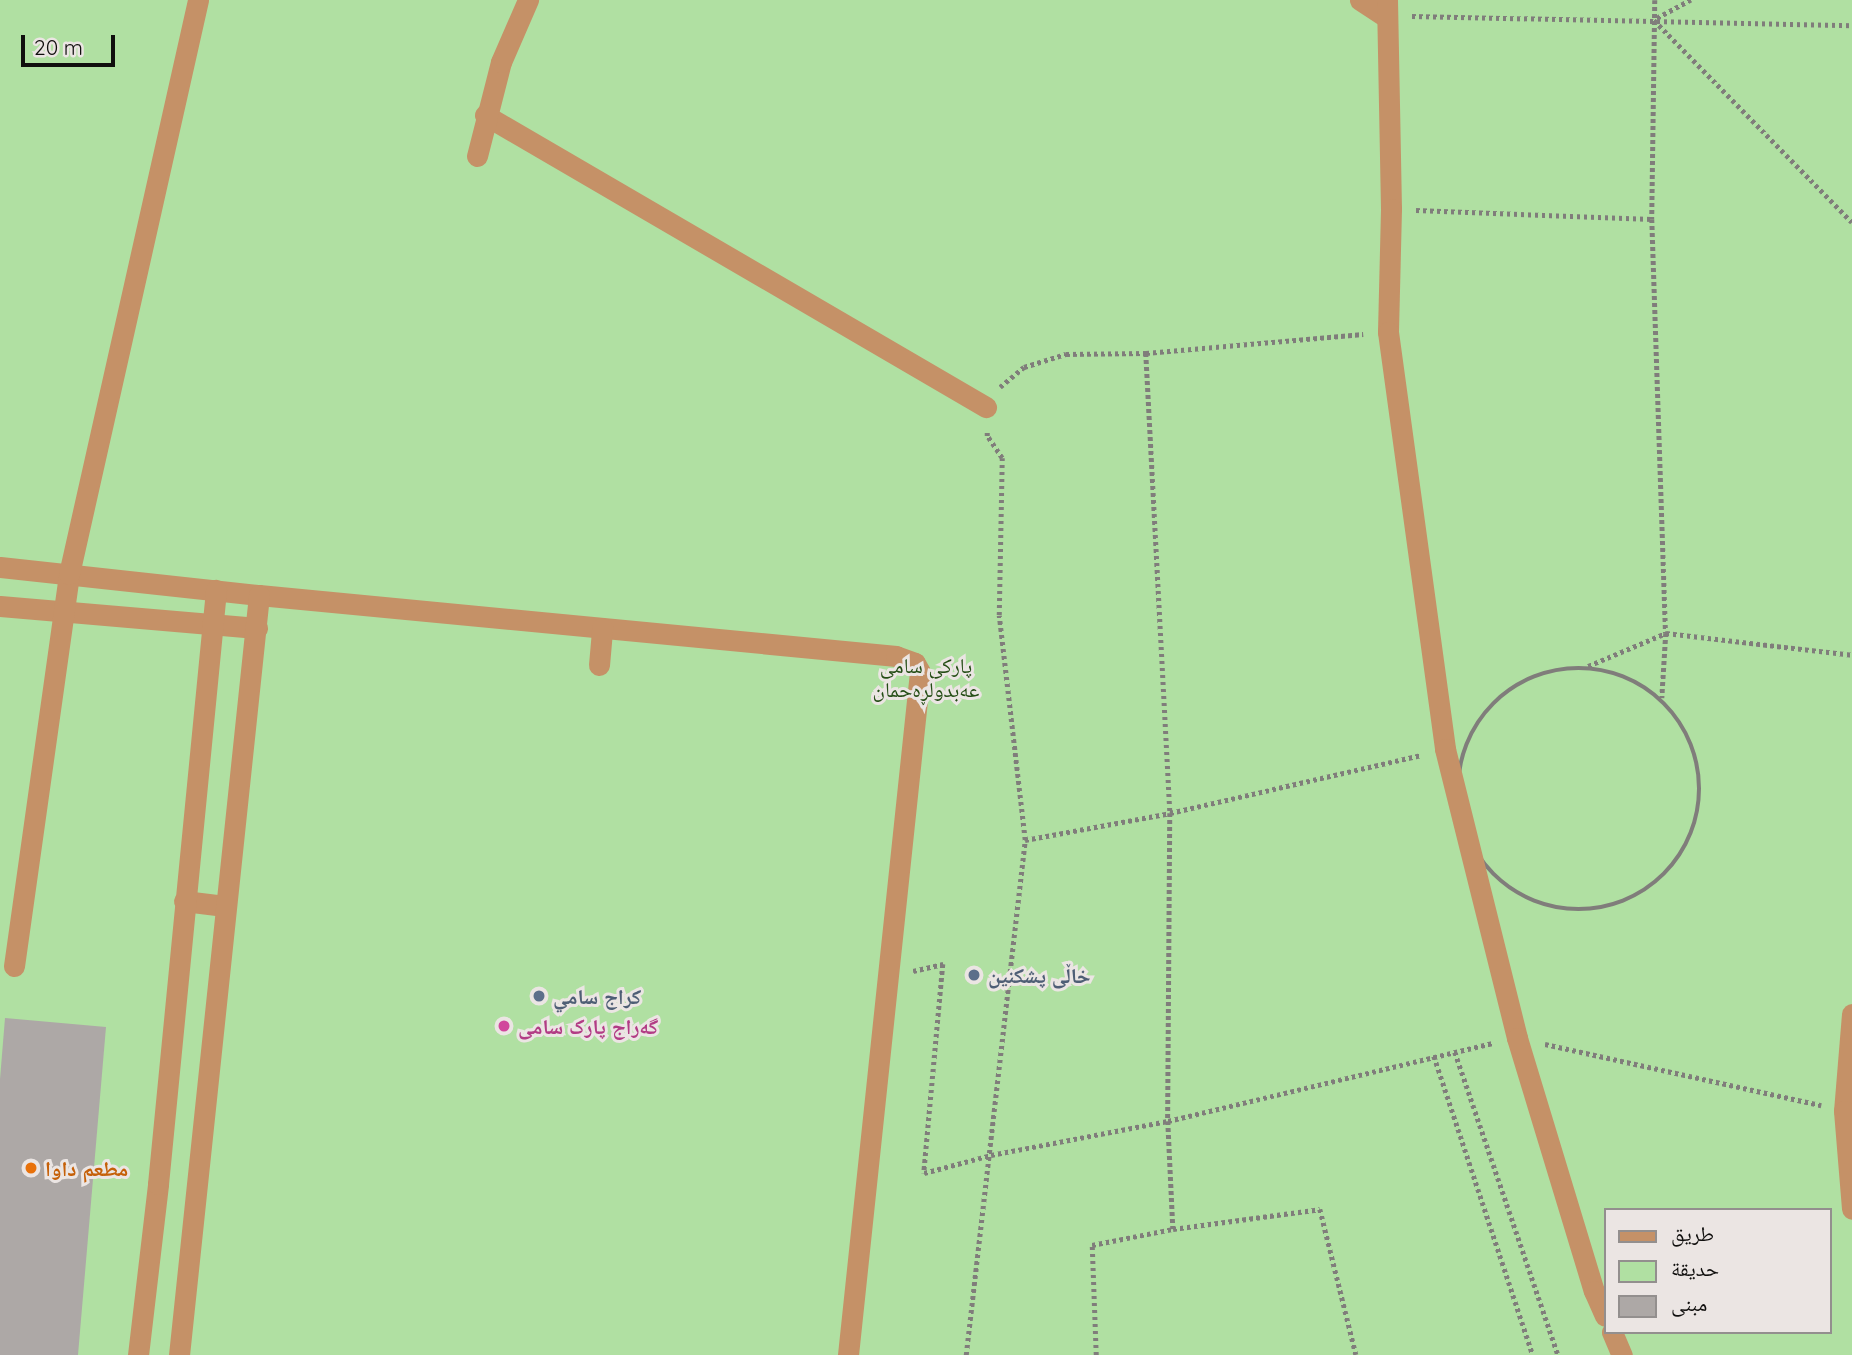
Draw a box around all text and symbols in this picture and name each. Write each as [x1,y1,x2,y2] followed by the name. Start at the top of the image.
[24,21,119,65] scale bar
[34,34,83,60] text: 20 m
[873,652,979,702] park label: پارکی سامی عەبدولڕەحمان
[988,962,1091,988] place label: خاڵی پشکنین
[966,967,982,983] marker: خاڵی پشکنین
[553,983,641,1009] place label: کراج سامي
[531,988,547,1004] marker: کراج سامي
[518,1013,658,1039] place label: گەراج پارک سامی
[496,1018,512,1034] marker: گەراج پارک سامی
[45,1155,128,1181] place label: مطعم داوا
[23,1160,39,1176] marker: مطعم داوا
[1604,1208,1831,1334] legend
[1671,1220,1714,1246] text: طريق
[1671,1255,1719,1281] text: حديقة
[1671,1290,1707,1316] text: مبنى

